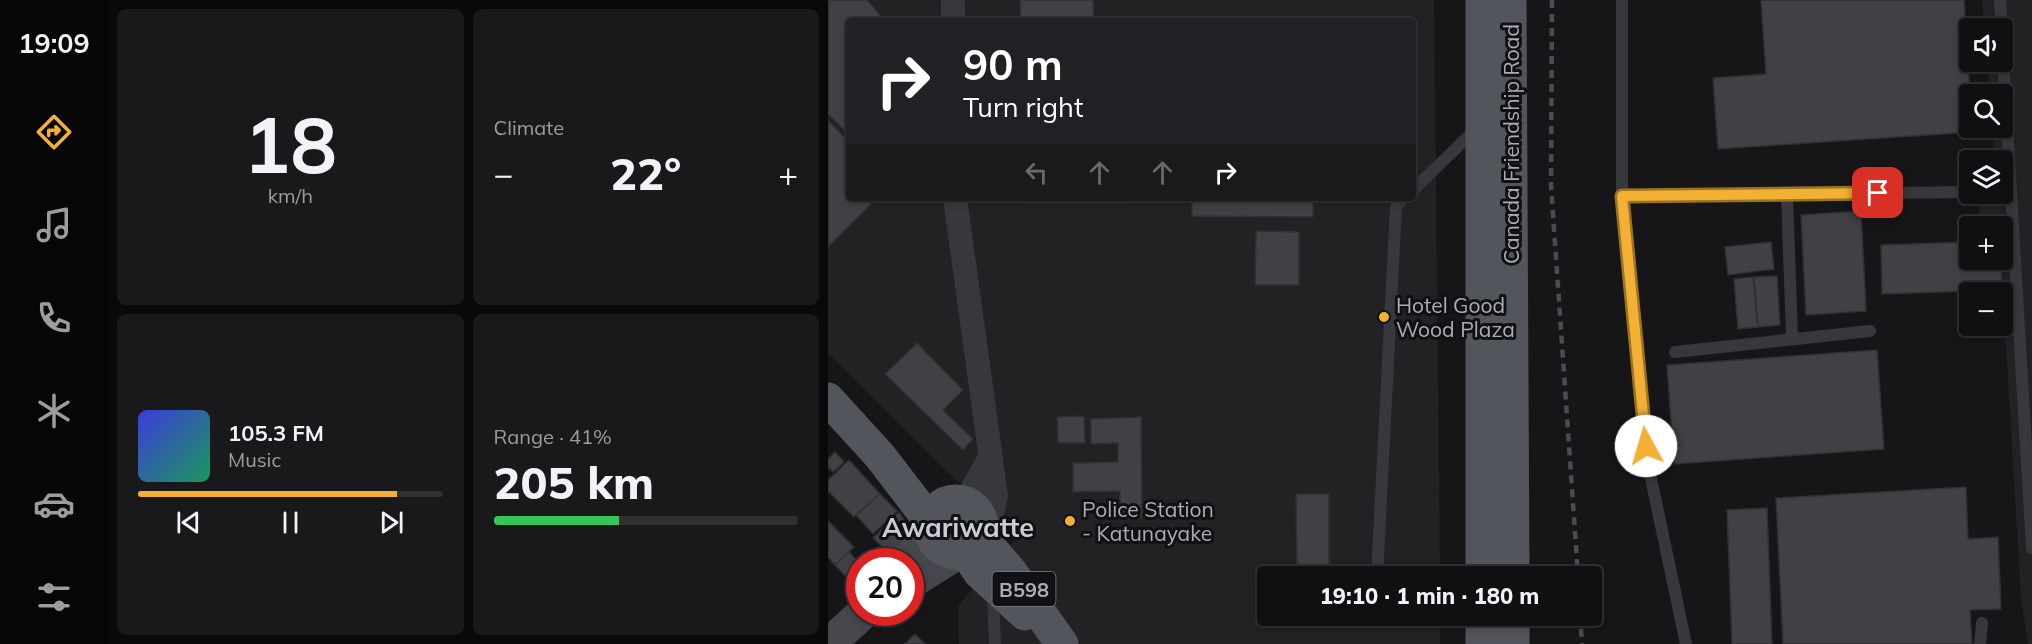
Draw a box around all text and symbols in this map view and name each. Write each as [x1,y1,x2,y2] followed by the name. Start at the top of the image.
[1959,18,2013,336] map controls
[1959,18,2013,72] button: sound
[1498,24,1524,264] street label: Canada Friendship Road
[18,26,90,60] text: 19:09
[963,38,1063,91] text: 90 m
[864,42,942,120] icon: right
[1959,84,2013,138] button: search
[963,90,1083,124] text: Turn right
[243,95,337,193] text: 18
[33,111,75,153] icon: directions
[494,115,564,140] text: Climate
[610,145,681,201] text: 22°
[1959,150,2013,204] button: layers
[494,153,513,194] text: −
[778,153,798,194] text: +
[1020,156,1053,189] icon: left
[1083,156,1116,189] icon: ahead
[1146,156,1179,189] icon: ahead
[1209,156,1242,189] icon: right
[1852,167,1903,218] pin
[1861,176,1894,209] icon: arrive
[268,183,313,208] text: km/h
[33,204,75,246] icon: music
[1959,216,2013,270] button: +
[1959,282,2013,336] button: −
[1396,292,1515,342] place label: Hotel Good Wood Plaza
[33,297,75,339] icon: phone
[1377,310,1391,324] marker: Hotel Good Wood Plaza
[33,390,75,432] icon: climate
[1614,414,1678,478] position arrow
[228,419,324,447] text: 105.3 FM
[494,424,612,449] text: Range · 41%
[228,447,281,472] text: Music
[494,454,654,510] text: 205 km
[33,483,75,525] icon: car
[1082,496,1214,546] place label: Police Station - Katunayake
[172,506,205,539] icon: previous
[274,506,307,539] icon: pause
[375,506,408,539] icon: next
[882,510,1034,544] district label: Awariwatte
[1063,514,1077,528] marker: Police Station - Katunayake
[846,548,924,626] speed limit sign: 20
[992,572,1056,606] road number: B598
[33,576,75,618] icon: filters
[1320,582,1539,610] text: 19:10 · 1 min · 180 m

